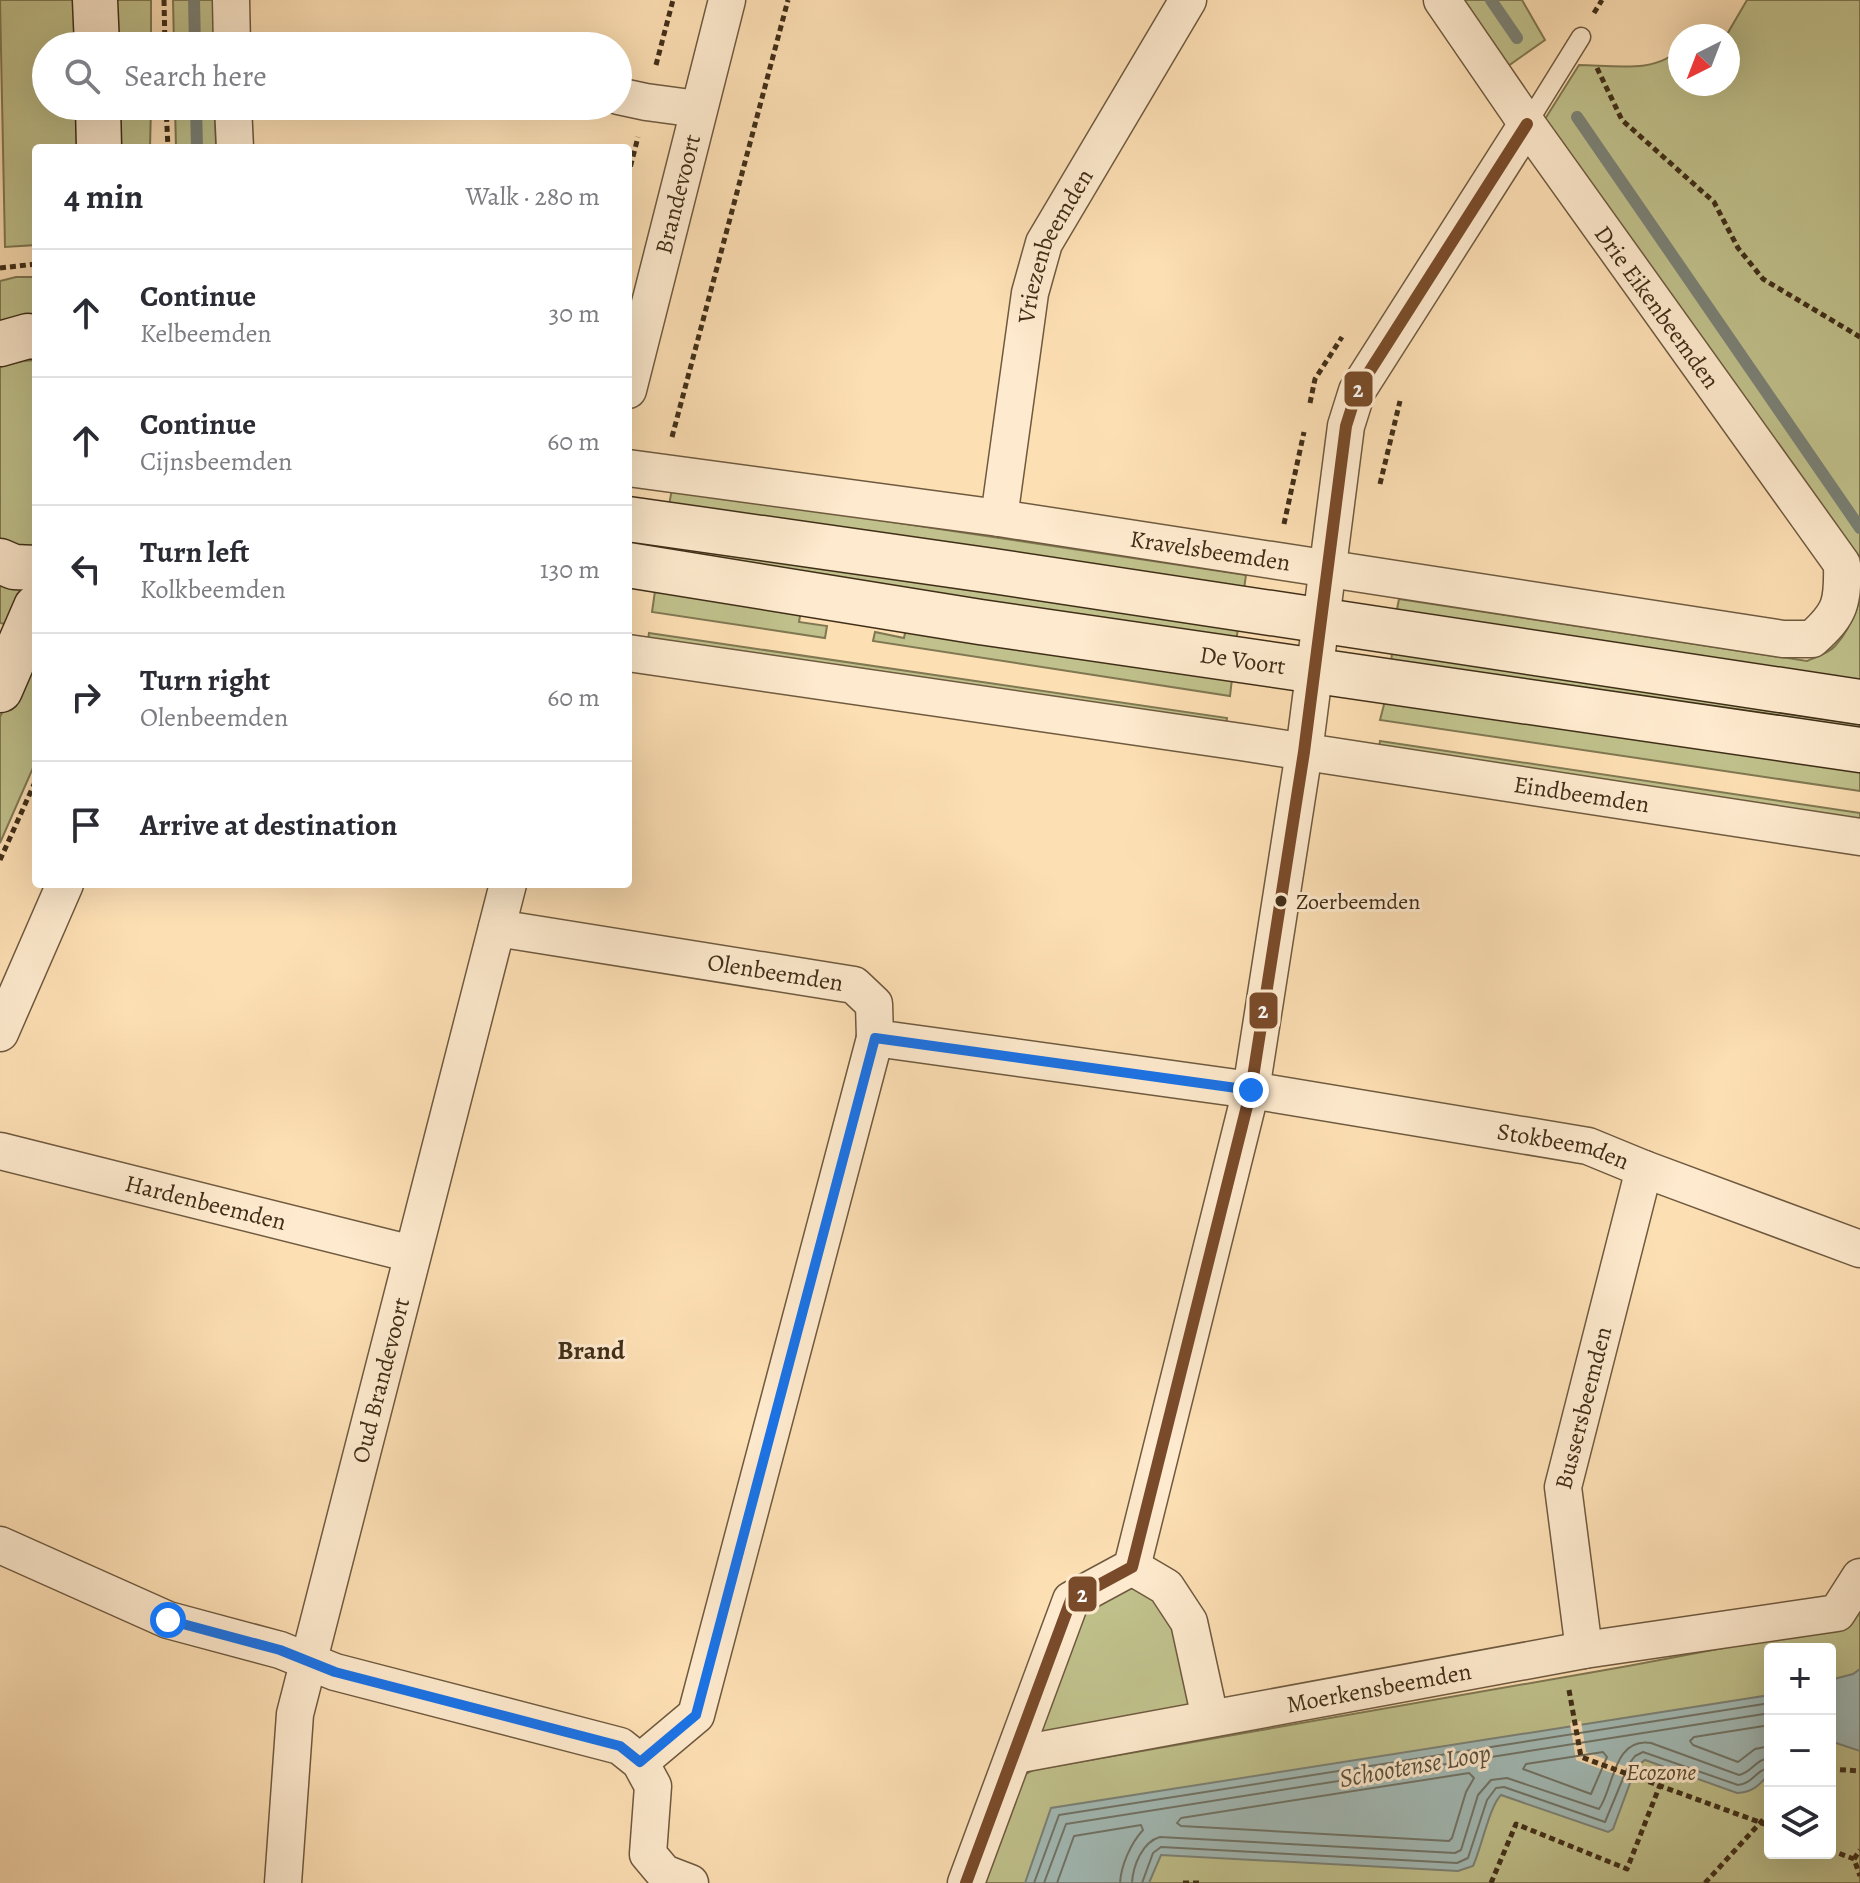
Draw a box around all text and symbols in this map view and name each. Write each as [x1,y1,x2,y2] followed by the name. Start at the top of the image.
[1668,24,1740,96] north arrow
[32,32,632,120] search box
[60,54,104,98] icon: search
[124,56,267,96] text: Search here
[647,131,708,257] street label: Brandevoort
[1010,163,1101,326] street label: Vriezenbeemden
[64,173,143,220] text: 4 min
[465,179,600,214] text: Walk · 280 m
[1587,219,1727,395] street label: Drie Eikenbeemden
[140,276,256,316] text: Continue
[64,291,108,335] icon: ahead
[549,296,600,331] text: 30 m
[140,316,272,351] text: Kelbeemden
[1343,370,1374,408] line badge: 2
[1353,375,1364,405] text: 2
[140,404,256,444] text: Continue
[64,419,108,463] icon: ahead
[547,424,600,459] text: 60 m
[140,444,292,479] text: Cijnsbeemden
[1128,522,1293,579] street label: Kravelsbeemden
[140,532,249,572] text: Turn left
[64,547,108,591] icon: left
[540,552,600,587] text: 130 m
[140,572,286,607] text: Kolkbeemden
[1198,638,1288,682] street label: De Voort
[140,660,270,700] text: Turn right
[64,675,108,719] icon: right
[547,680,600,715] text: 60 m
[140,700,288,735] text: Olenbeemden
[1512,768,1652,820] street label: Eindbeemden
[64,803,108,847] icon: arrive
[140,805,397,845] text: Arrive at destination
[1296,887,1420,917] place label: Zoerbeemden
[1273,893,1289,909] marker: Zoerbeemden
[705,946,846,999] street label: Olenbeemden
[1248,991,1279,1030] line badge: 2
[1258,996,1269,1026] text: 2
[1233,1072,1269,1108] route end
[1495,1115,1634,1177] street label: Stokbeemden
[122,1167,290,1238] street label: Hardenbeemden
[344,1294,417,1466] street label: Oud Brandevoort
[1547,1323,1619,1493] street label: Bussersbeemden
[557,1333,626,1368] district label: Brand
[1067,1575,1098,1613] line badge: 2
[1077,1580,1088,1610] text: 2
[150,1602,186,1638] route start
[1764,1643,1836,1859] map controls
[1764,1643,1836,1715] button: +
[1284,1655,1474,1721] street label: Moerkensbeemden
[1764,1715,1836,1787] button: −
[1337,1735,1494,1796] water label: Schootense Loop
[1626,1756,1697,1788] park label: Ecozone
[1764,1787,1836,1859] button: layers

